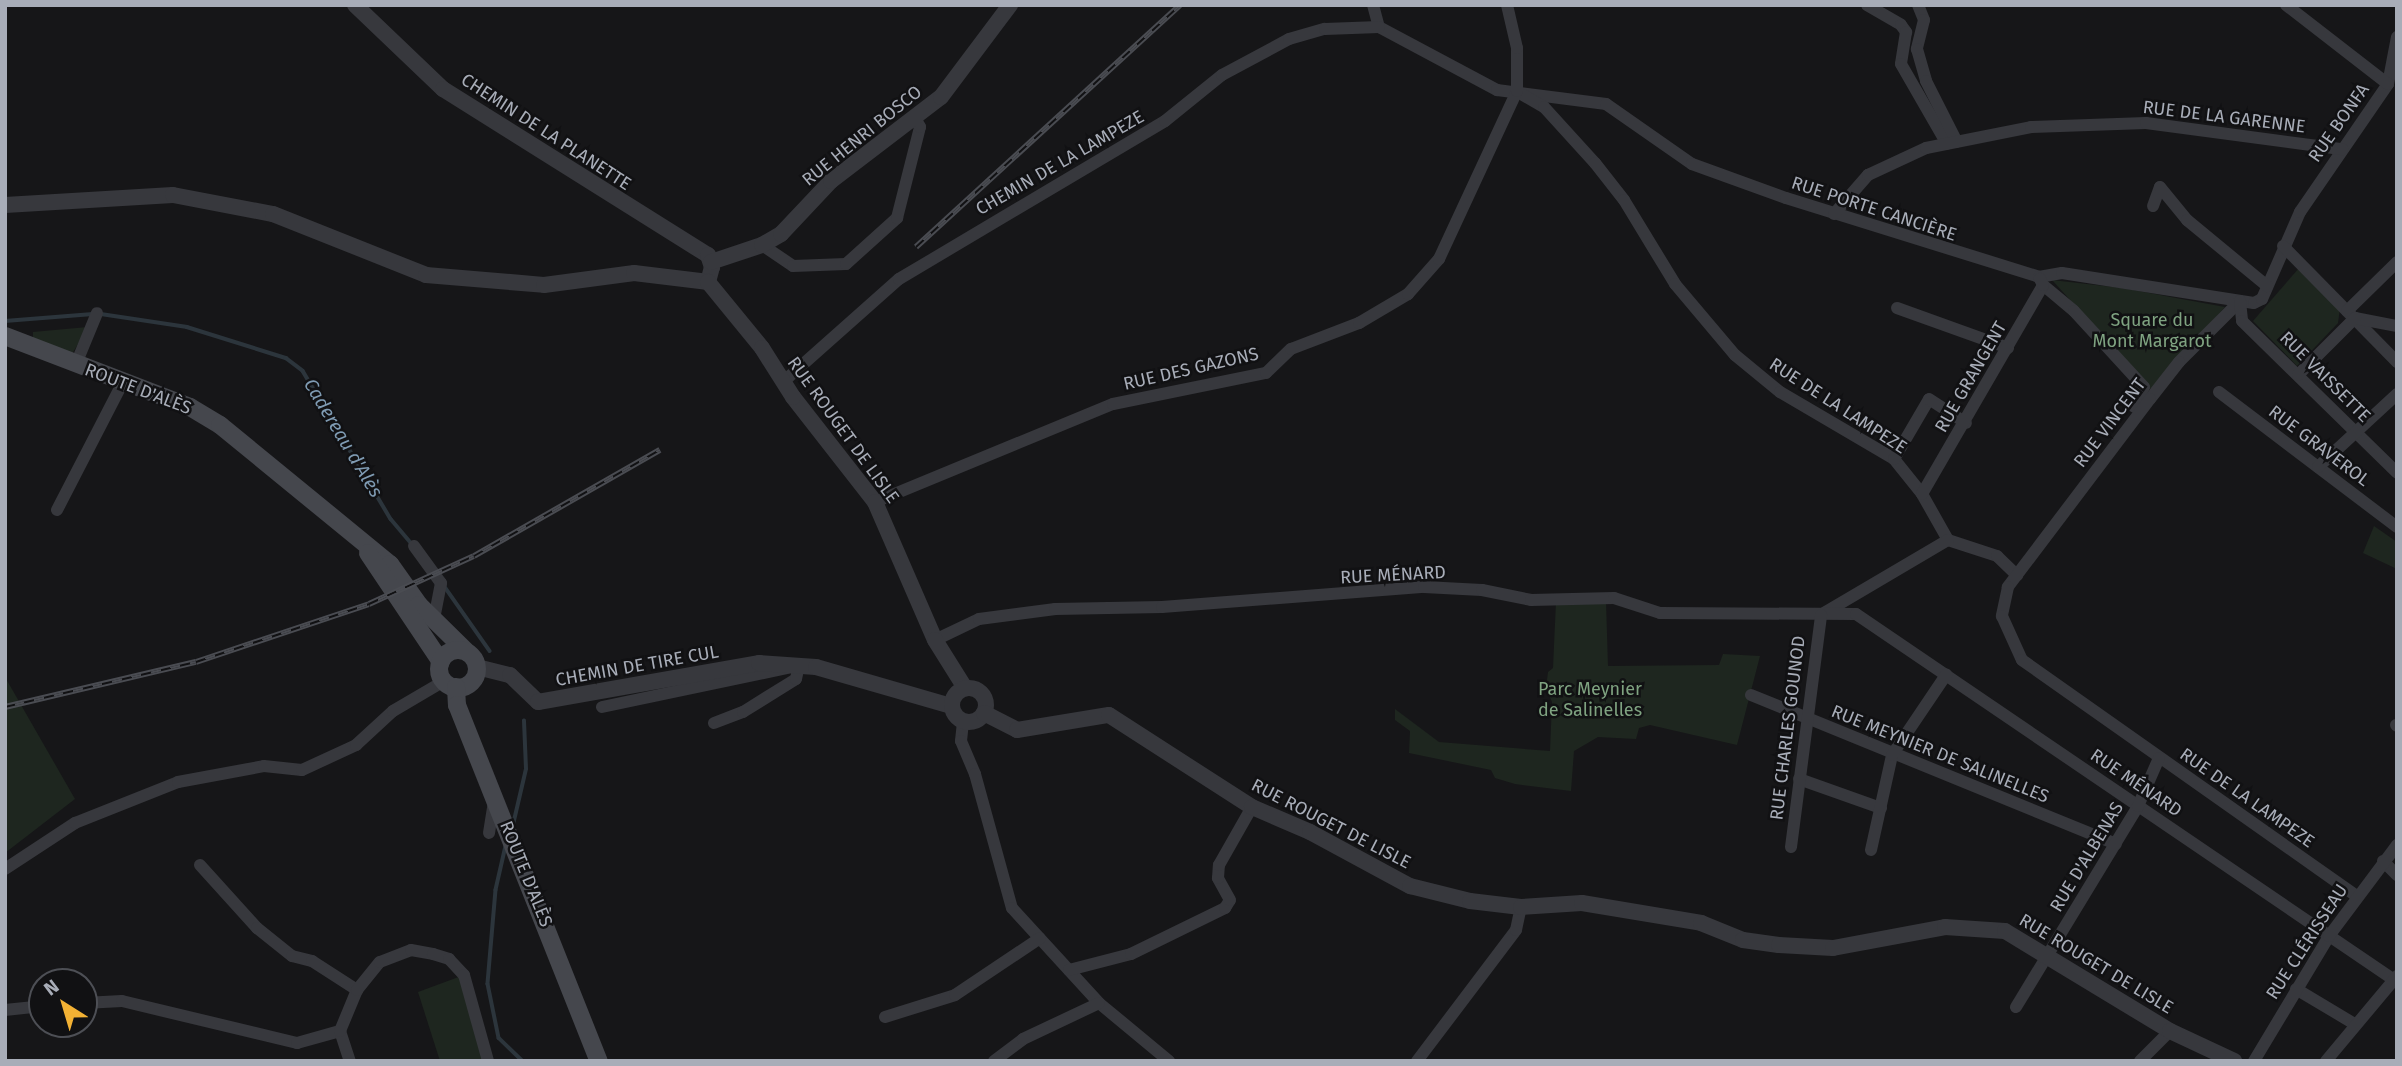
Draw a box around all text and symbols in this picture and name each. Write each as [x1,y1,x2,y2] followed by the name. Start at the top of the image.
[457,69,635,195] street label: CHEMIN DE LA PLANETTE
[2304,80,2374,166] street label: RUE BONFA
[798,81,926,191] street label: RUE HENRI BOSCO
[2142,96,2306,138] street label: RUE DE LA GARENNE
[972,106,1148,220] street label: CHEMIN DE LA LAMPEZE
[1789,172,1959,246] street label: RUE PORTE CANCIÈRE
[2092,310,2212,352] park label: Square du Mont Margarot
[1931,318,2011,436] street label: RUE GRANGENT
[2275,327,2375,427] street label: RUE VAISSETTE
[1121,343,1261,395] street label: RUE DES GAZONS
[783,352,903,508] street label: RUE ROUGET DE LISLE
[1765,354,1911,458] street label: RUE DE LA LAMPEZE
[82,359,194,419] street label: ROUTE D'ALÈS
[2069,374,2151,472] street label: RUE VINCENT
[299,375,387,501] water label: Cadereau d'Alès
[2264,401,2374,491] street label: RUE GRAVEROL
[1340,561,1446,589] street label: RUE MÉNARD
[1766,635,1810,821] street label: RUE CHARLES GOUNOD
[554,641,720,691] street label: CHEMIN DE TIRE CUL
[1538,679,1642,722] park label: Parc Meynier de Salinelles
[1828,700,2052,808] street label: RUE MEYNIER DE SALINELLES
[2176,743,2318,853] street label: RUE DE LA LAMPEZE
[2086,744,2186,822] street label: RUE MÉNARD
[1248,774,1414,874] street label: RUE ROUGET DE LISLE
[2046,798,2128,916] street label: RUE D'ALBENAS
[495,818,557,930] street label: ROUTE D'ALÈS
[2262,880,2352,1004] street label: RUE CLÉRISSEAU
[2015,909,2177,1019] street label: RUE ROUGET DE LISLE
[28,968,98,1038] north arrow
[39,974,63,1000] text: N

